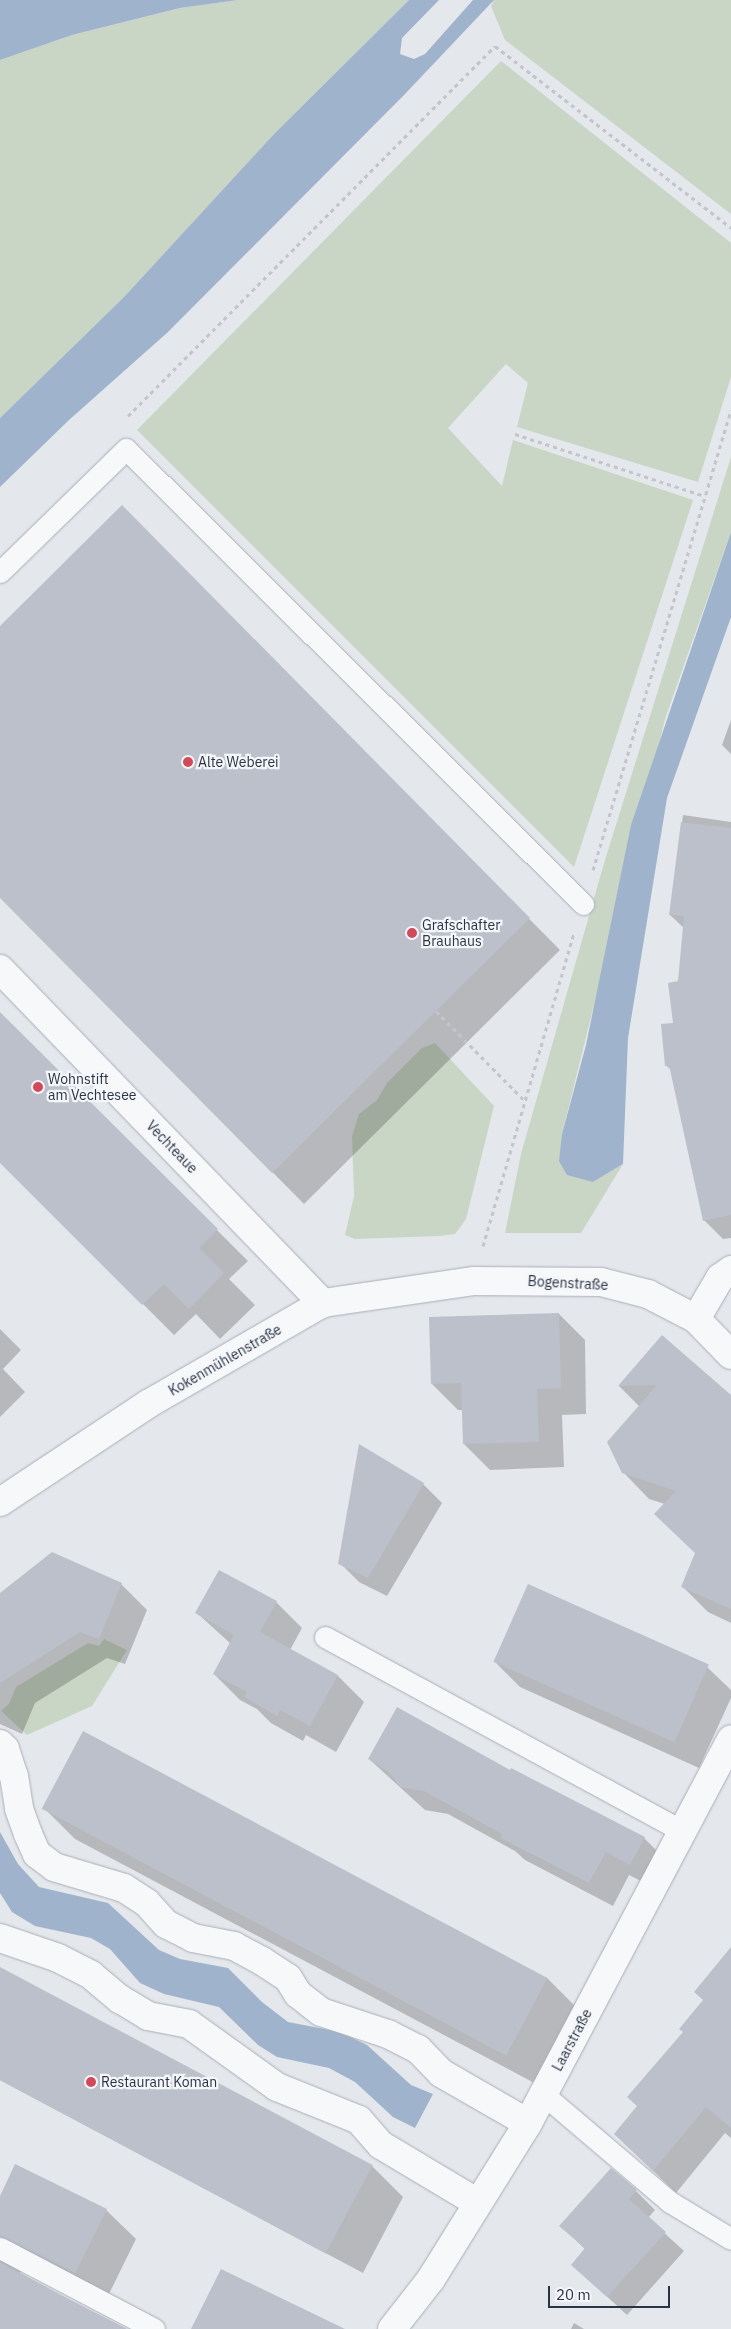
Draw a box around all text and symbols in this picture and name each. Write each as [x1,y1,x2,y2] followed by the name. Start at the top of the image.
[198,754,279,770] place label: Alte Weberei
[182,756,194,768] marker: Alte Weberei
[422,917,500,950] place label: Grafschafter Brauhaus
[406,927,418,939] marker: Grafschafter Brauhaus
[48,1071,137,1104] place label: Wohnstift am Vechtesee
[32,1081,44,1093] marker: Wohnstift am Vechtesee
[143,1117,201,1177] street label: Vechteaue
[527,1272,609,1294] street label: Bogenstraße
[166,1321,284,1399] street label: Kokenmühlenstraße
[549,2006,595,2074] street label: Laarstraße
[101,2074,217,2090] place label: Restaurant Koman
[85,2076,97,2088] marker: Restaurant Koman
[551,2276,674,2308] scale bar
[556,2285,591,2304] text: 20 m

